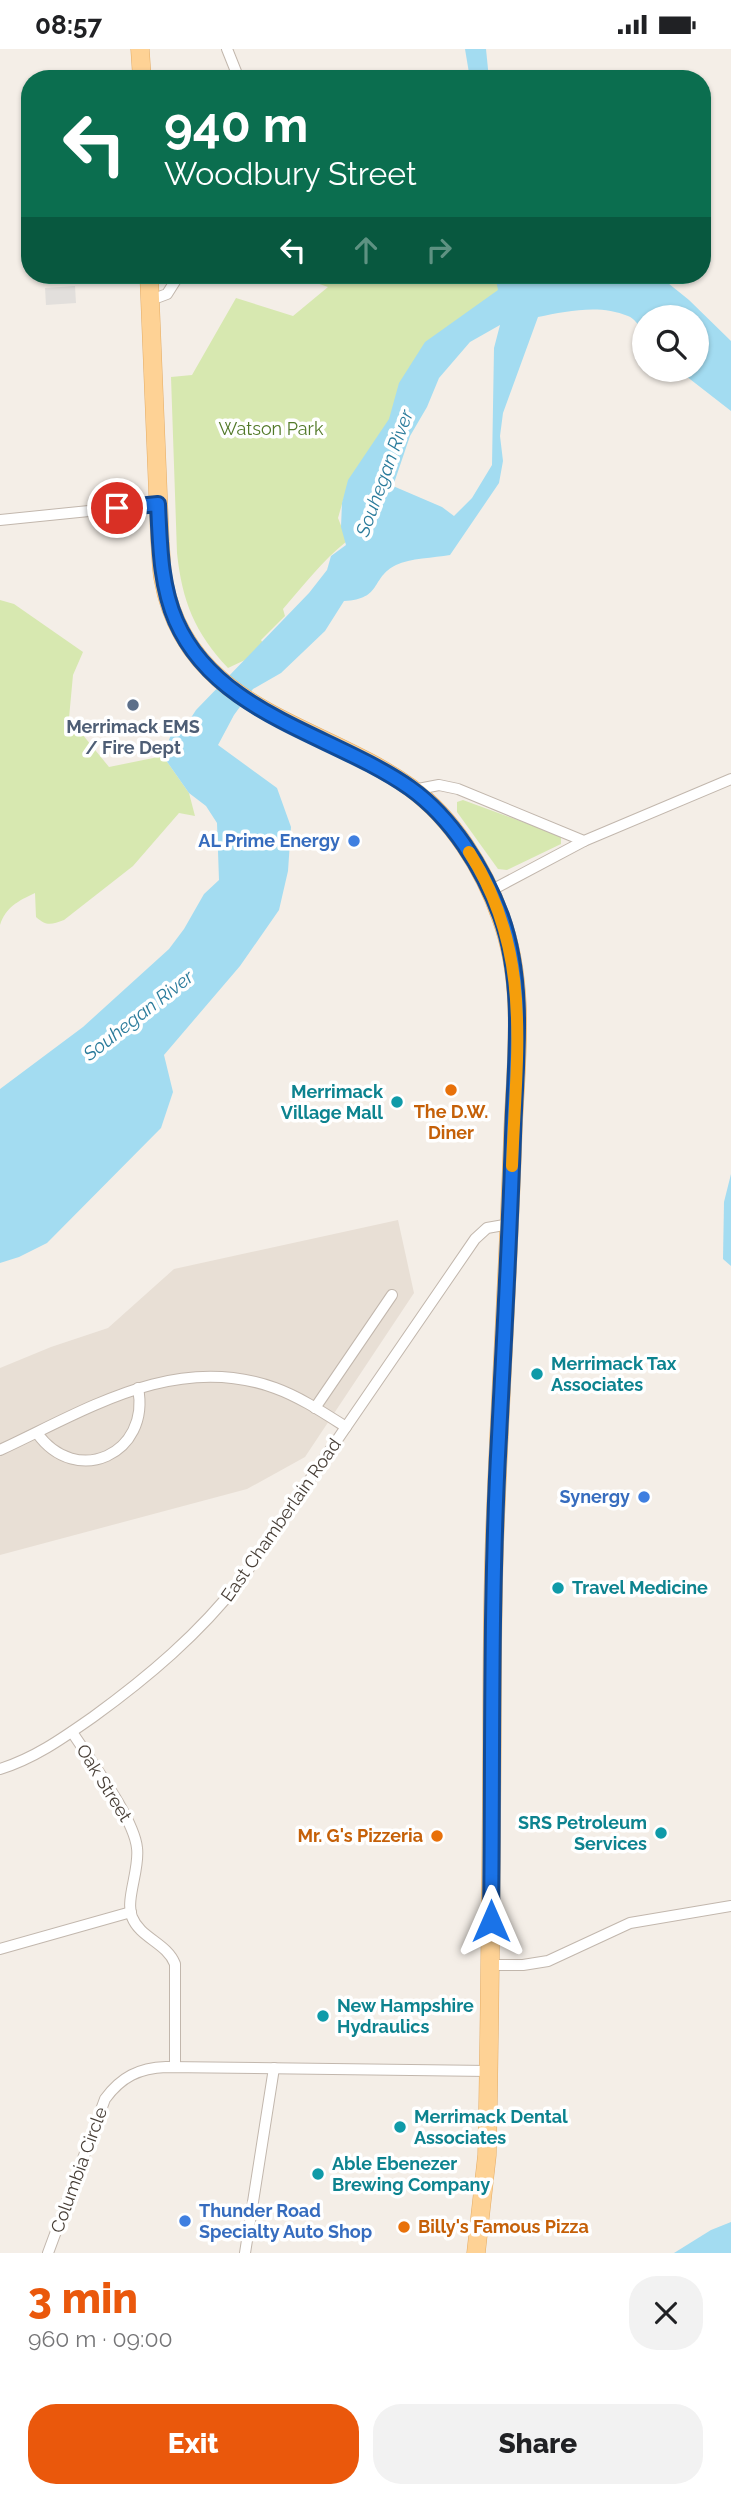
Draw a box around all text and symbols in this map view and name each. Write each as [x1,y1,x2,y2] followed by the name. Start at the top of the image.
[35,10,102,40] text: 08:57
[164,96,308,153] text: 940 m
[49,98,140,189] icon: left
[164,155,417,192] text: Woodbury Street
[274,231,312,269] icon: left
[347,231,385,269] icon: ahead
[420,231,458,269] icon: right
[632,305,709,382] map controls
[632,305,709,382] button: search
[351,405,418,540] water label: Souhegan River
[219,418,324,439] park label: Watson Park
[87,478,147,538] pin
[98,489,136,527] icon: arrive
[125,697,141,713] marker: Merrimack EMS / Fire Dept
[66,716,200,758] place label: Merrimack EMS / Fire Dept
[198,830,340,851] place label: AL Prime Energy
[346,833,362,849] marker: AL Prime Energy
[78,964,198,1065] water label: Souhegan River
[281,1081,384,1123] place label: Merrimack Village Mall
[443,1082,459,1098] marker: The D.W. Diner
[389,1094,405,1110] marker: Merrimack Village Mall
[414,1101,488,1143] place label: The D.W. Diner
[551,1353,677,1395] place label: Merrimack Tax Associates
[529,1366,545,1382] marker: Merrimack Tax Associates
[216,1434,345,1605] street label: East Chamberlain Road
[560,1486,630,1507] place label: Synergy
[636,1489,652,1505] marker: Synergy
[572,1577,708,1598] place label: Travel Medicine
[550,1580,566,1596] marker: Travel Medicine
[72,1740,136,1825] street label: Oak Street
[518,1812,647,1854] place label: SRS Petroleum Services
[298,1825,423,1846] place label: Mr. G's Pizzeria
[653,1825,669,1841] marker: SRS Petroleum Services
[429,1828,445,1844] marker: Mr. G's Pizzeria
[454,1884,528,1958] position arrow
[337,1995,474,2037] place label: New Hampshire Hydraulics
[315,2008,331,2024] marker: New Hampshire Hydraulics
[46,2104,111,2236] street label: Columbia Circle
[414,2106,568,2148] place label: Merrimack Dental Associates
[392,2119,408,2135] marker: Merrimack Dental Associates
[332,2153,490,2195] place label: Able Ebenezer Brewing Company
[310,2166,326,2182] marker: Able Ebenezer Brewing Company
[199,2200,372,2242] place label: Thunder Road Specialty Auto Shop
[177,2213,193,2229] marker: Thunder Road Specialty Auto Shop
[418,2216,589,2237] place label: Billy's Famous Pizza
[396,2219,412,2235] marker: Billy's Famous Pizza
[28,2274,138,2323] text: 3 min
[629,2276,703,2350] button: close
[28,2325,173,2352] text: 960 m · 09:00
[28,2404,359,2484] button: Exit
[373,2404,703,2484] button: Share

